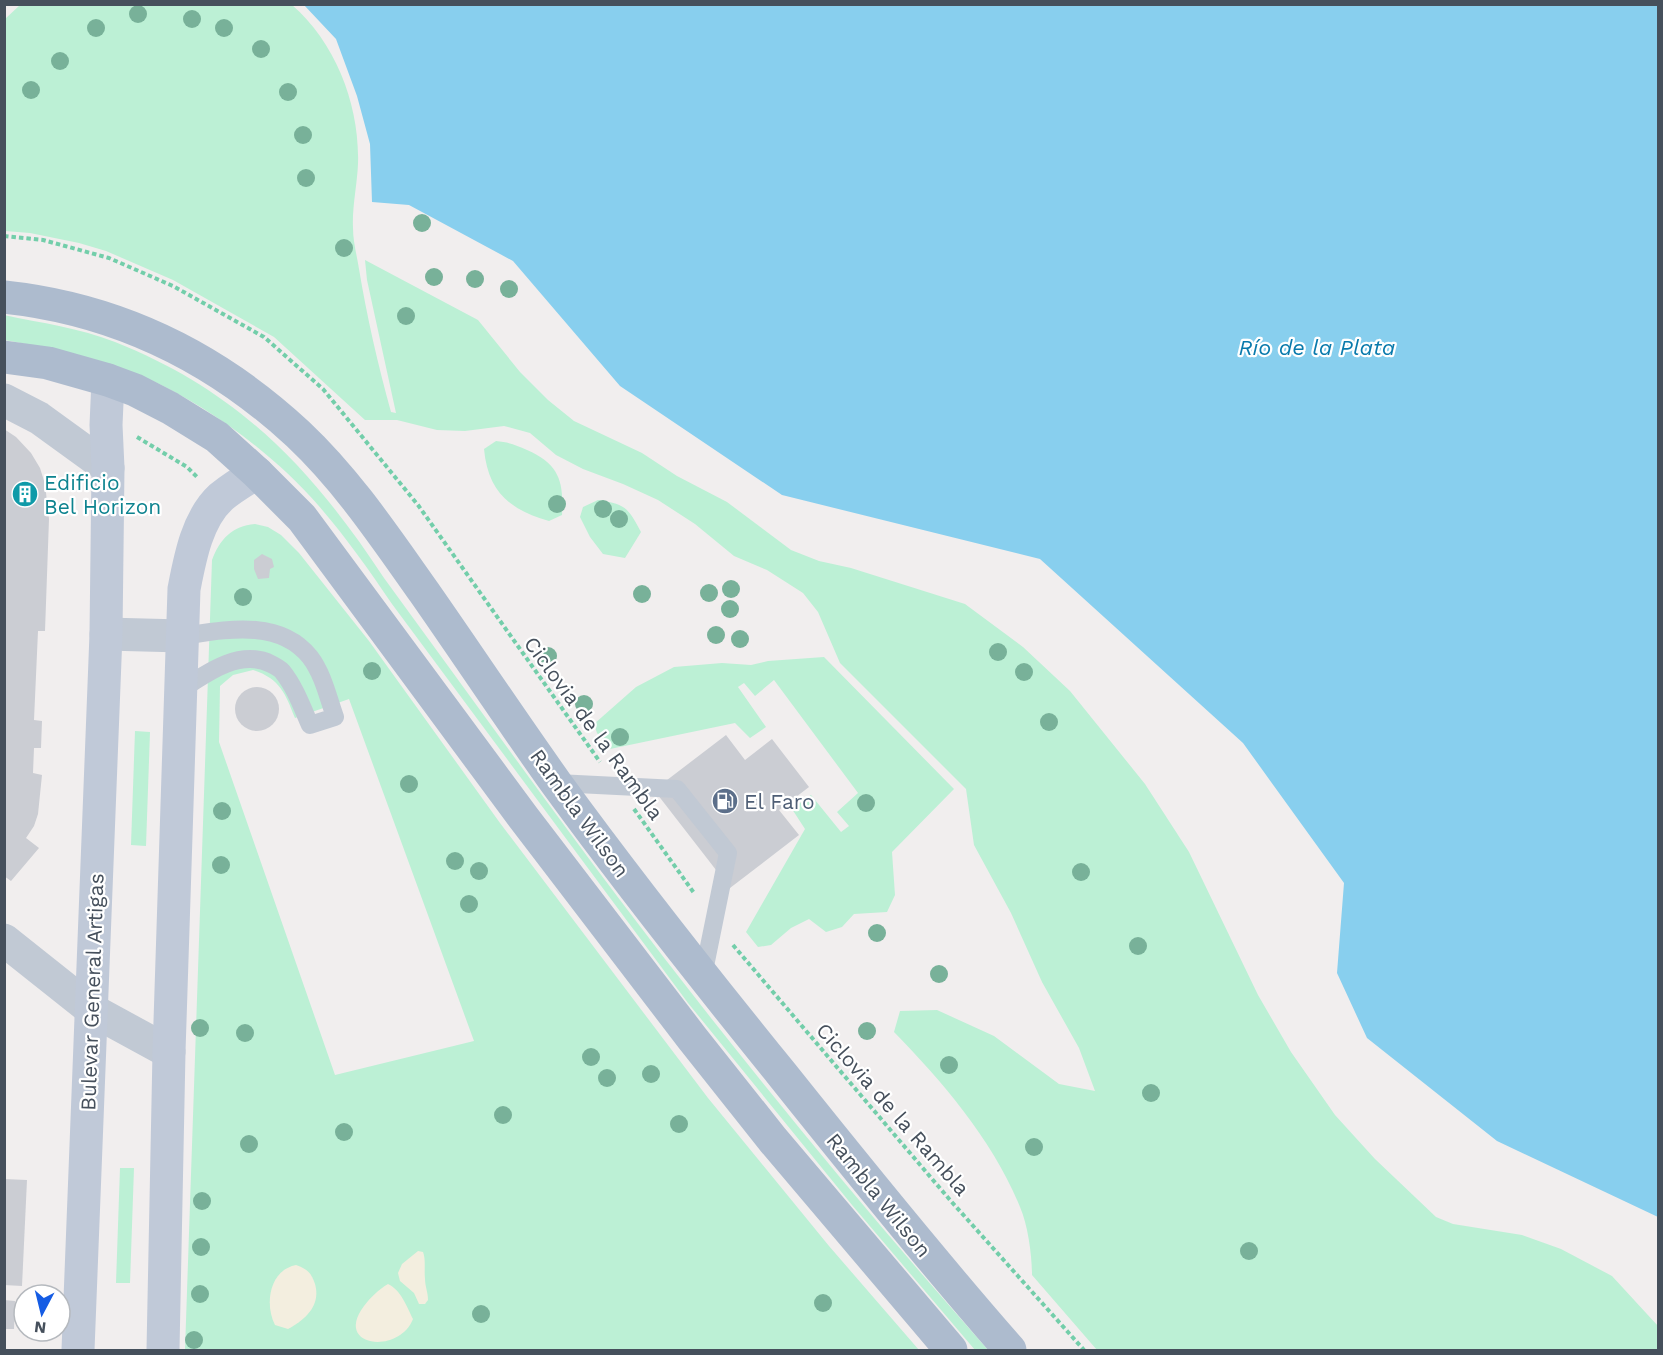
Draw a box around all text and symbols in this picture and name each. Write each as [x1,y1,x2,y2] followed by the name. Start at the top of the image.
[1239,335,1395,360] water label: Río de la Plata
[44,470,161,519] place label: Edificio Bel Horizon
[10,479,40,509] building icon: Edificio Bel Horizon
[519,631,669,825] street label: Ciclovia de la Rambla
[525,744,635,882] street label: Rambla Wilson
[710,786,740,816] fuel station icon: El Faro
[744,789,815,814] place label: El Faro
[75,873,109,1111] street label: Bulevar General Artigas
[811,1018,975,1201] street label: Ciclovia de la Rambla
[821,1128,937,1262] street label: Rambla Wilson
[12,1283,72,1343] north arrow
[33,1317,47,1338] text: N

